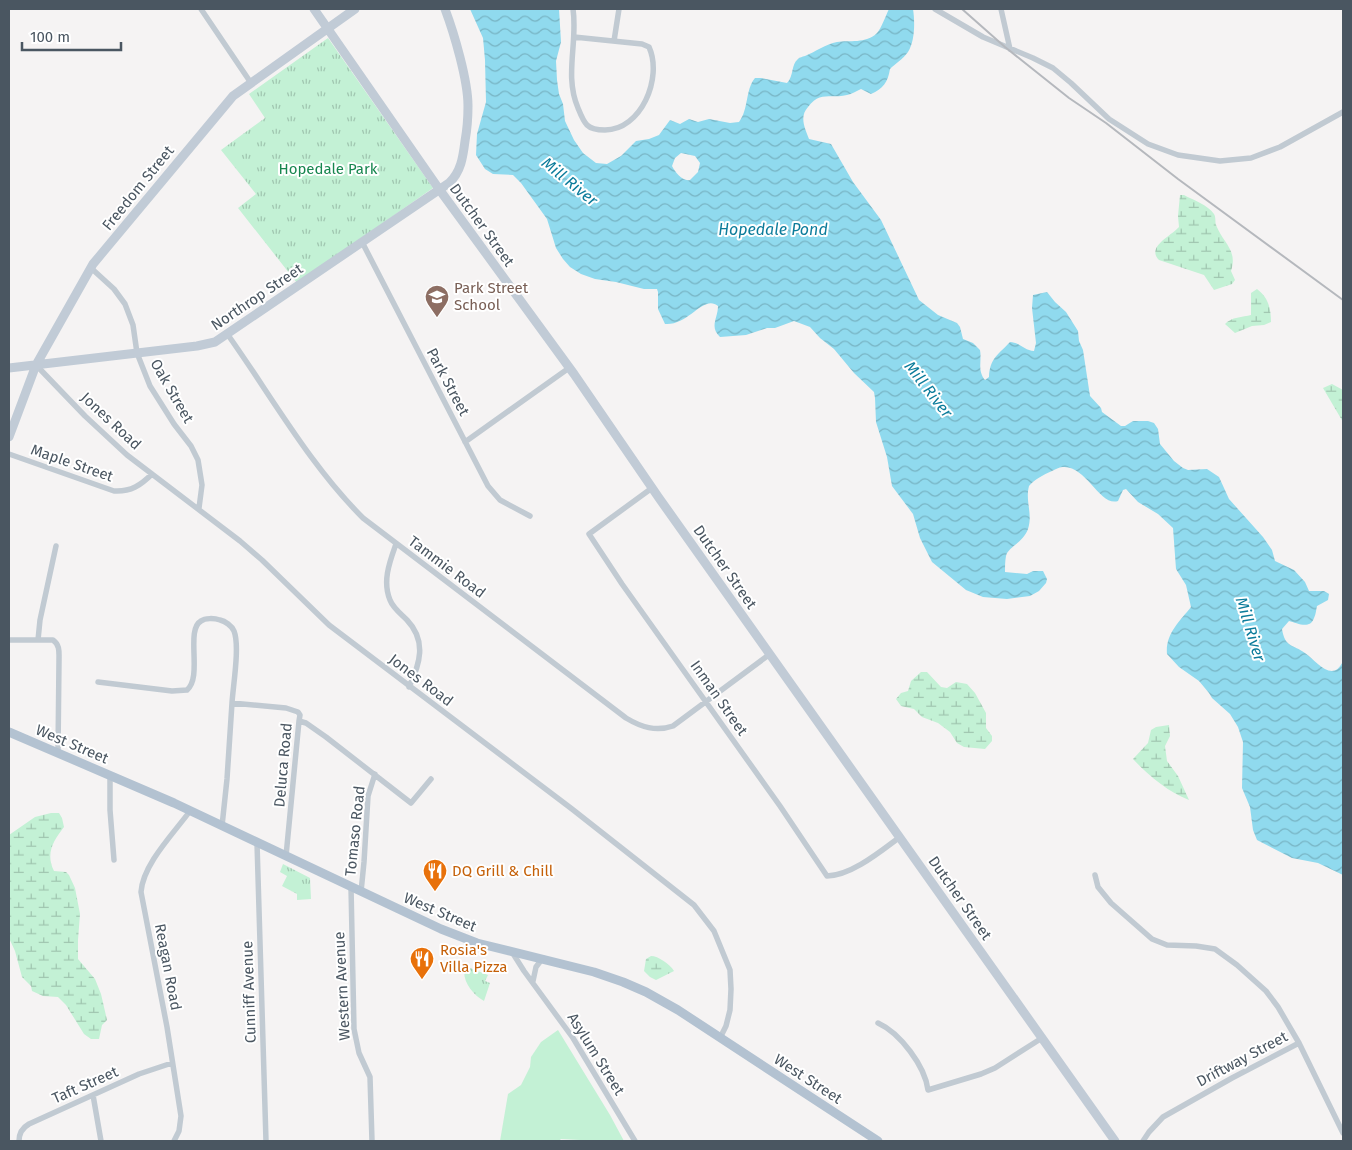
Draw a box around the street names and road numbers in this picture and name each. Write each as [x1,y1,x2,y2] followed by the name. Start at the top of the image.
[98,142,178,234] street label: Freedom Street
[446,180,518,270] street label: Dutcher Street
[208,259,307,334] street label: Northrop Street
[423,345,474,419] street label: Park Street
[147,356,198,427] street label: Oak Street
[77,389,145,453] street label: Jones Road
[28,441,116,486] street label: Maple Street
[689,522,761,613] street label: Dutcher Street
[405,532,489,602] street label: Tammie Road
[385,650,457,710] street label: Jones Road
[686,657,752,740] street label: Inman Street
[33,721,112,768] street label: West Street
[270,722,296,808] street label: Deluca Road
[341,785,369,877] street label: Tomaso Road
[924,853,996,944] street label: Dutcher Street
[401,889,480,936] street label: West Street
[151,922,185,1012] street label: Reagan Road
[330,931,354,1041] street label: Western Avenue
[238,940,260,1044] street label: Cunniff Avenue
[564,1010,629,1099] street label: Asylum Street
[1193,1027,1291,1091] street label: Driftway Street
[771,1050,846,1108] street label: West Street
[49,1062,121,1108] street label: Taft Street

